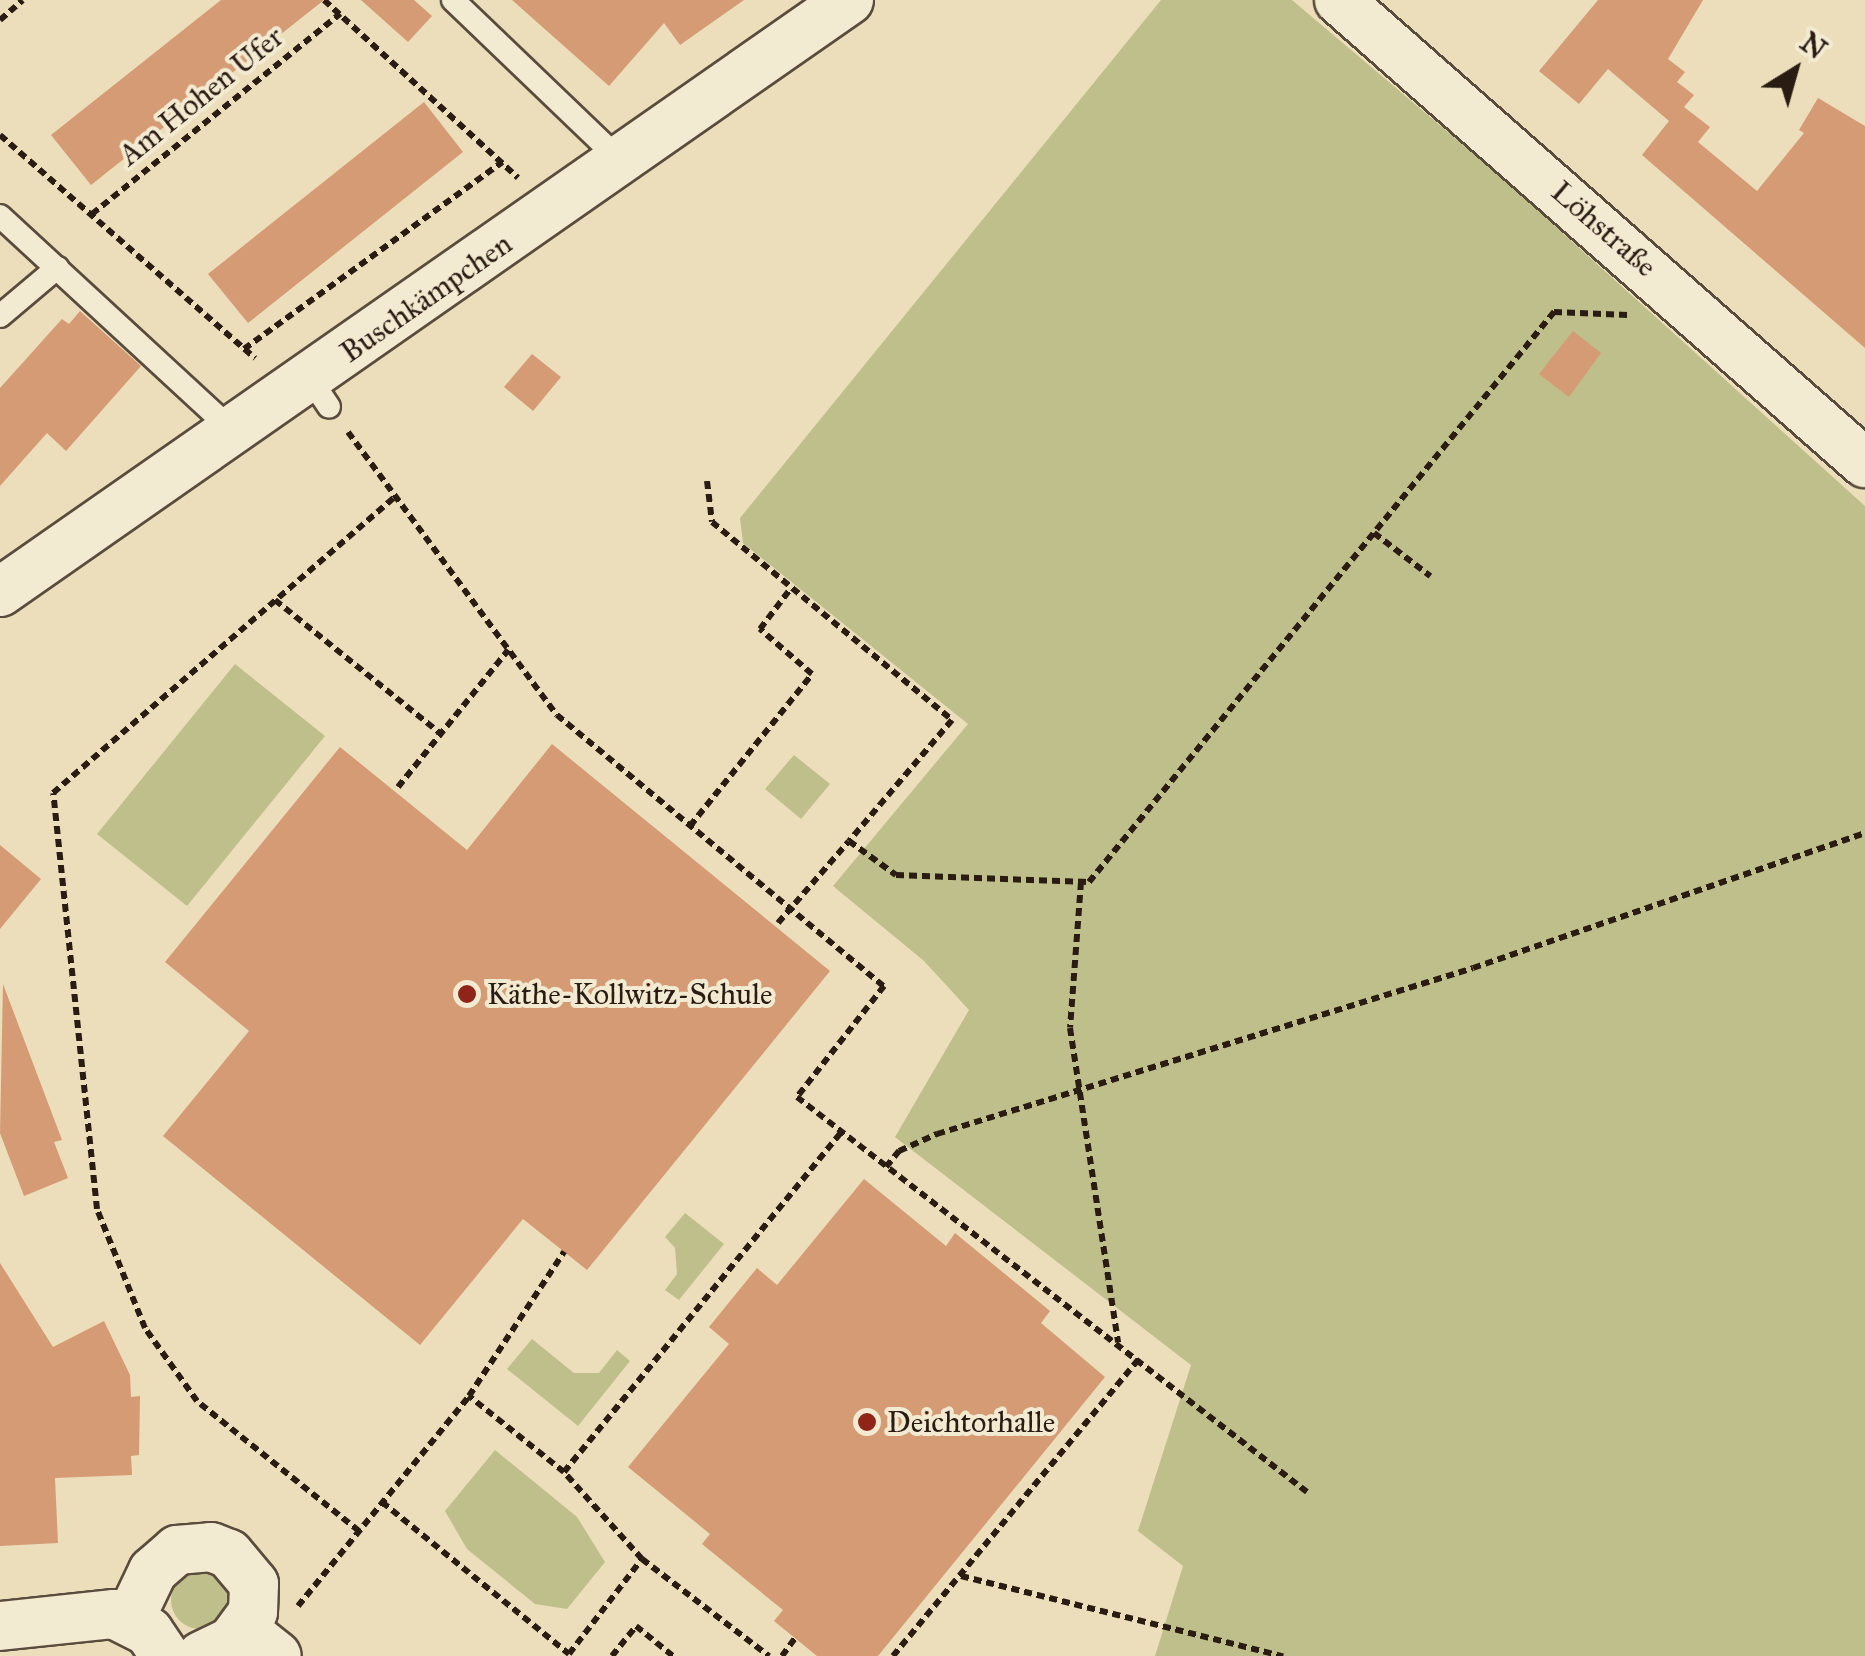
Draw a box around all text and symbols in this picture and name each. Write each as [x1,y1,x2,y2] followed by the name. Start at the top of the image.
[112,19,290,173] street label: Am Hohen Ufer
[1745,20,1845,120] north arrow
[1793,25,1833,67] text: N
[1544,174,1664,284] street label: Löhstraße
[333,226,519,370] street label: Buschkämpchen
[487,976,772,1012] place label: Käthe-Kollwitz-Schule
[456,983,478,1005] marker: Käthe-Kollwitz-Schule
[887,1404,1055,1440] place label: Deichtorhalle
[856,1411,878,1433] marker: Deichtorhalle

